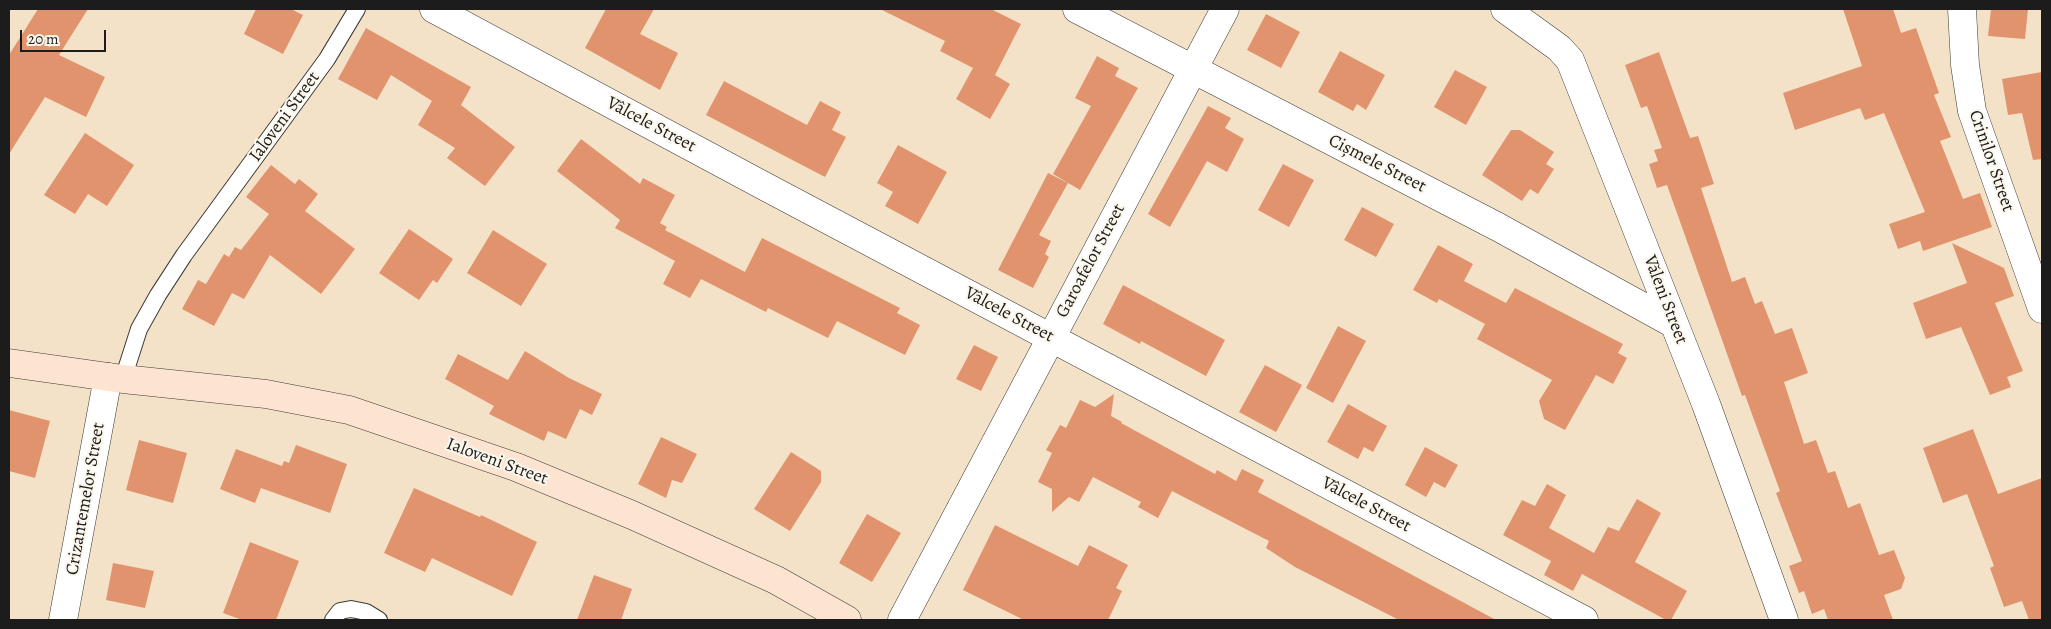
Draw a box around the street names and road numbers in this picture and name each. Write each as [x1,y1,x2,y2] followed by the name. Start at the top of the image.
[245,68,325,166] street label: Ialoveni Street
[603,92,699,158] street label: Vâlcele Street
[1964,107,2018,215] street label: Crinilor Street
[1325,130,1429,198] street label: Cișmele Street
[1052,200,1130,322] street label: Garoafelor Street
[1638,253,1692,347] street label: Văleni Street
[961,282,1057,348] street label: Vâlcele Street
[62,421,110,577] street label: Crizantemelor Street
[443,434,551,490] street label: Ialoveni Street
[1318,472,1414,538] street label: Vâlcele Street

